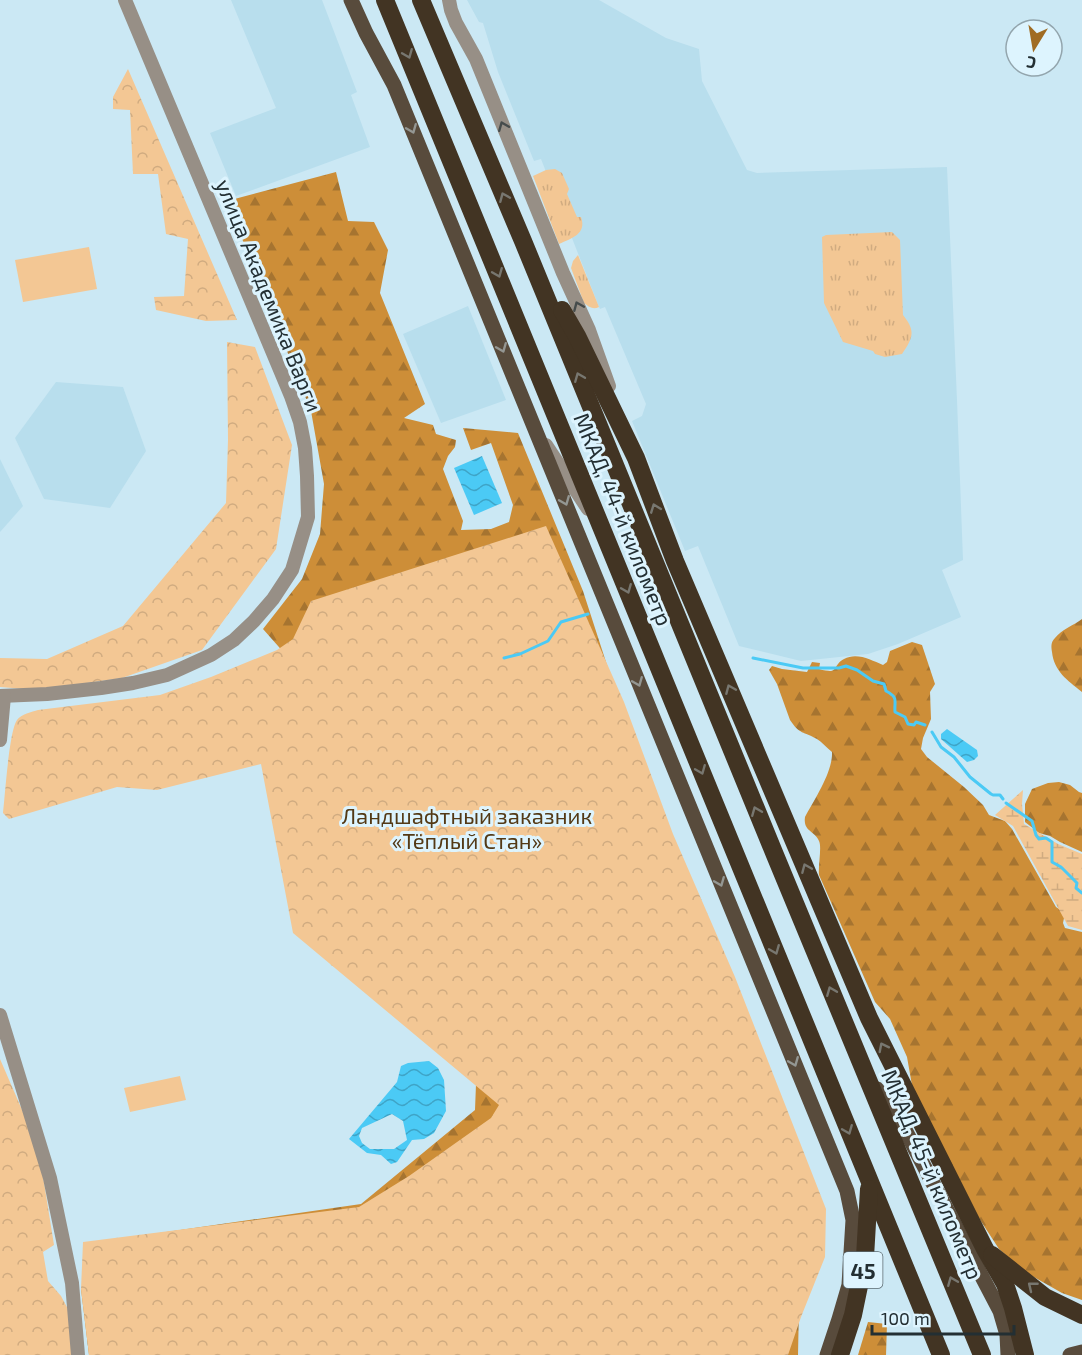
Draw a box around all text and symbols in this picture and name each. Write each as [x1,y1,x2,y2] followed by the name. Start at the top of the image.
[1004,18,1064,78] north arrow
[401,48,413,59] one-way arrow
[1025,53,1037,73] text: С
[498,121,510,132] one-way arrow
[405,122,417,133] one-way arrow
[210,175,329,415] street label: улица Академика Варги
[499,193,511,204] one-way arrow
[491,267,503,278] one-way arrow
[573,301,585,312] one-way arrow
[495,342,507,353] one-way arrow
[574,373,586,384] one-way arrow
[569,409,679,629] street label: МКАД, 44-й километр
[558,495,570,506] one-way arrow
[650,504,663,514] one-way arrow
[620,583,632,594] one-way arrow
[631,676,644,687] one-way arrow
[725,684,737,695] one-way arrow
[694,763,706,774] one-way arrow
[342,802,592,853] park label: Ландшафтный заказник «Тёплый Стан»
[751,806,763,817] one-way arrow
[801,864,813,875] one-way arrow
[713,876,725,887] one-way arrow
[768,944,780,955] one-way arrow
[826,986,838,997] one-way arrow
[879,1042,891,1053] one-way arrow
[787,1056,799,1067] one-way arrow
[877,1065,989,1283] street label: МКАД, 45-й километр
[841,1123,853,1134] one-way arrow
[844,1252,882,1288] road number: 45
[947,1277,959,1288] one-way arrow
[1027,1283,1038,1294] one-way arrow
[872,1298,1014,1336] scale bar
[881,1307,930,1329] text: 100 m

